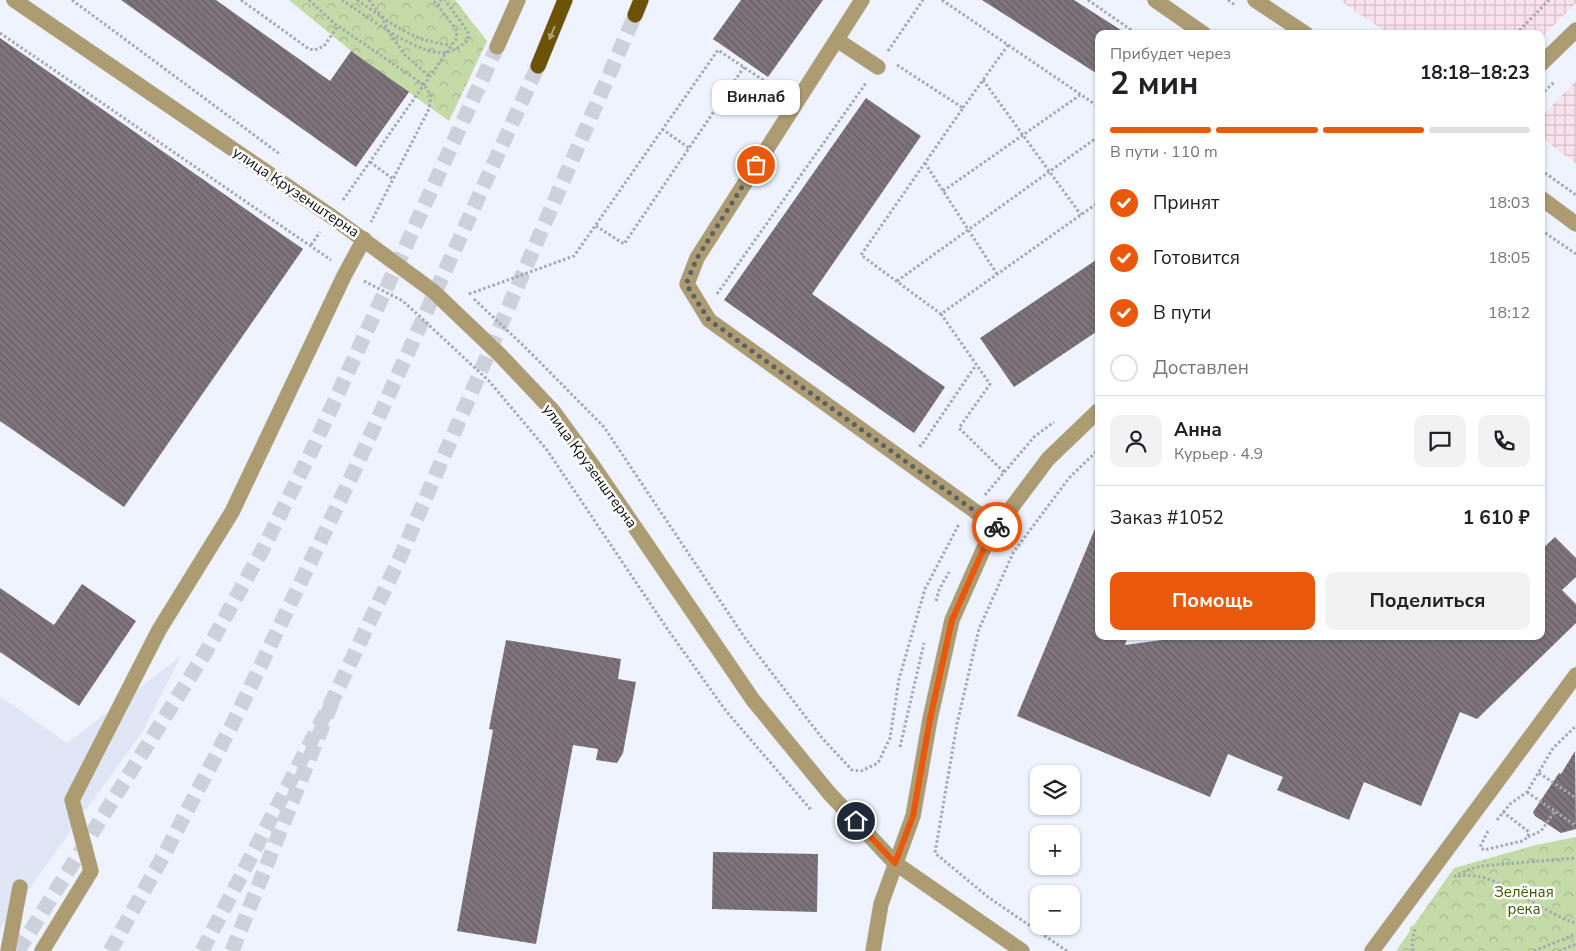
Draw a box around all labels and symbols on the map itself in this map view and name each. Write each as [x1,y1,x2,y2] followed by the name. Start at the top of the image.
[547,26,555,40] one-way arrow
[712,80,800,115] callout: Винлаб
[229,142,363,242] street label: улица Крузенштерна
[735,144,777,186] pin
[538,400,642,532] street label: улица Крузенштерна
[972,502,1022,552] courier
[835,800,877,842] pin
[1494,882,1554,919] park label: Зелёная река

